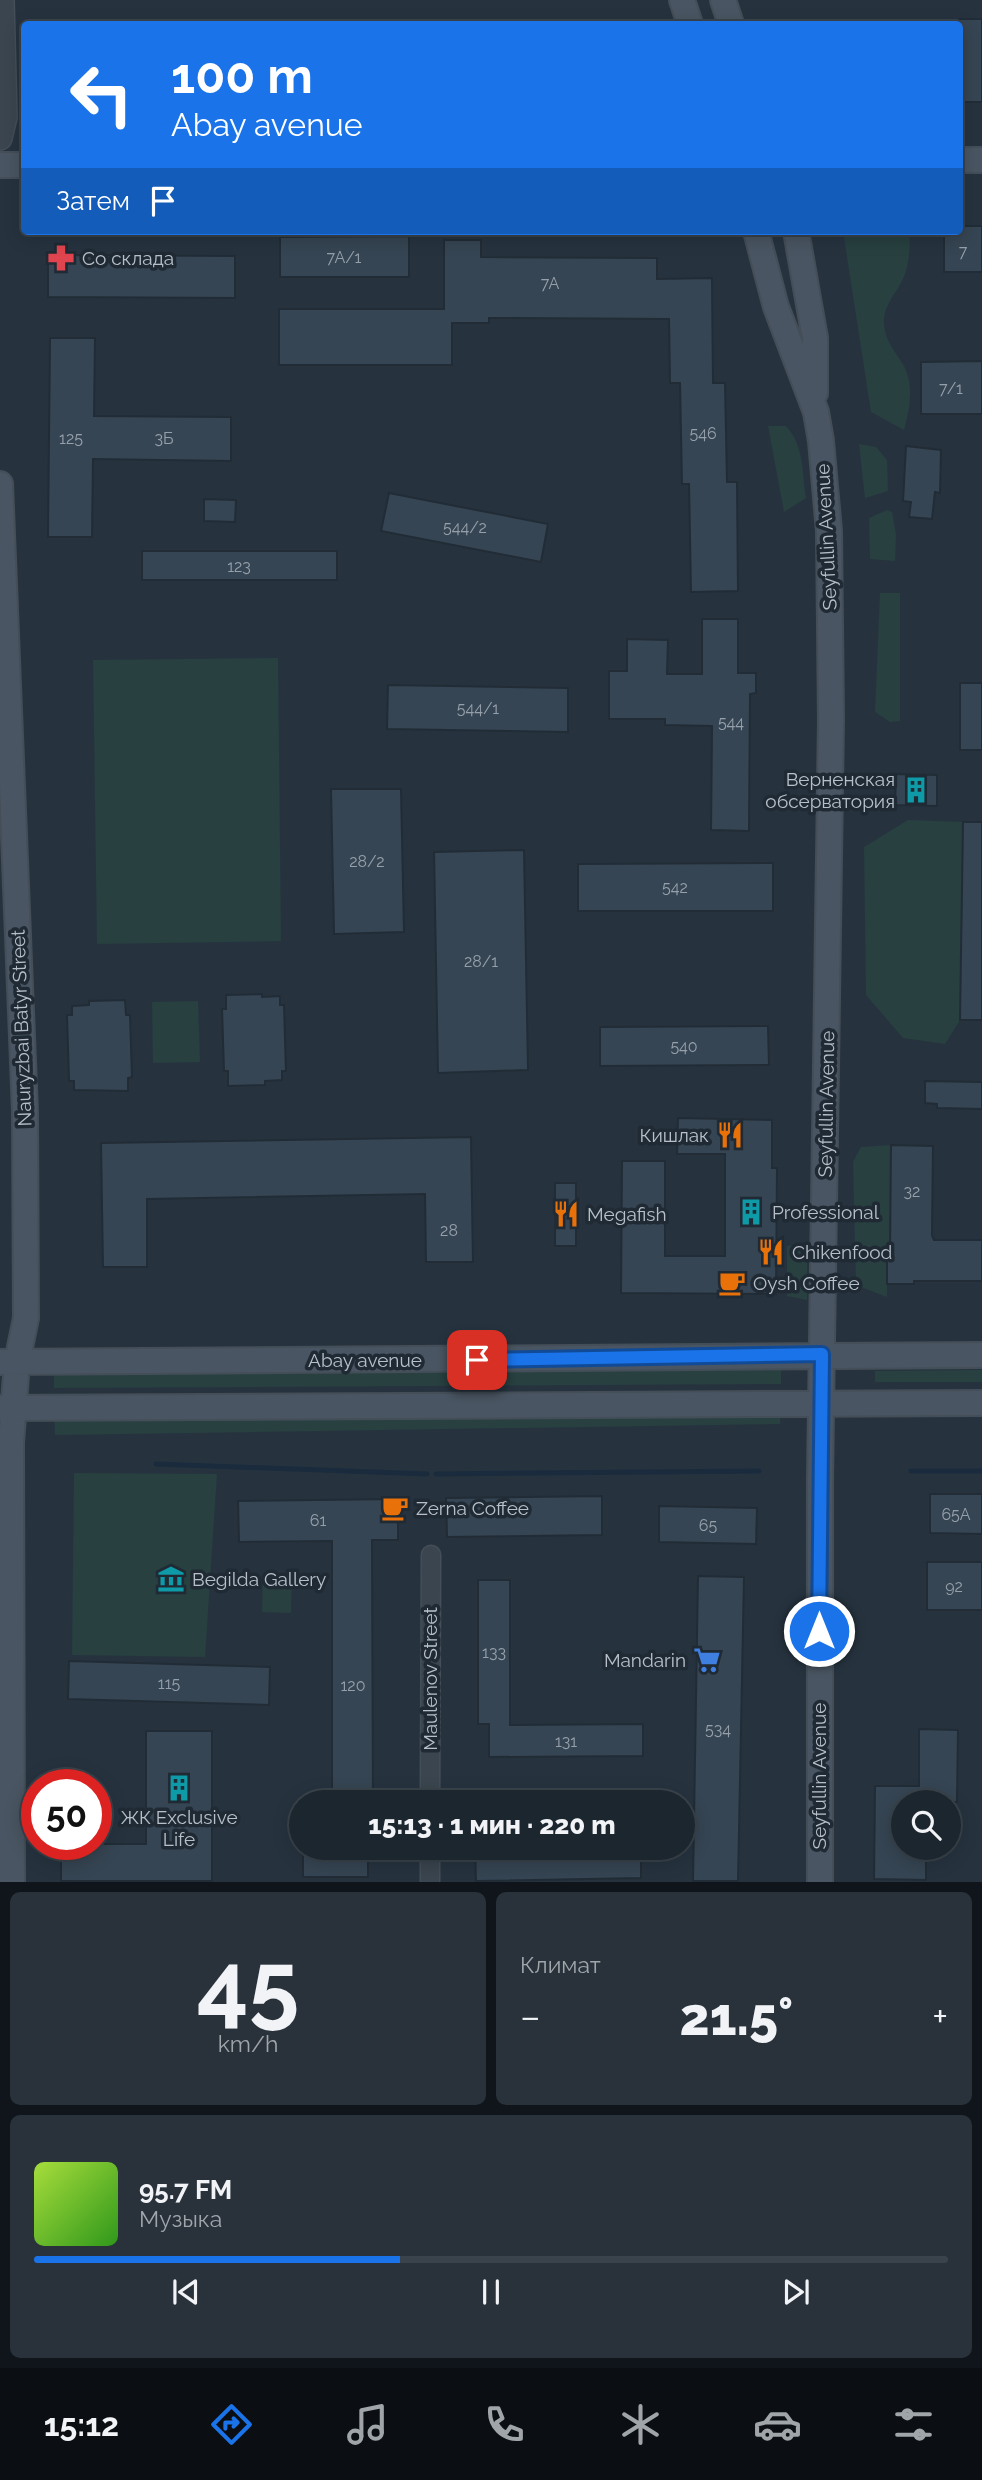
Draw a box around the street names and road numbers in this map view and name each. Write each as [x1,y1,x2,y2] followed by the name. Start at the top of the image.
[811,463,841,611] street label: Seyfullin Avenue
[7,929,35,1127] street label: Nauryzbai Batyr Street
[814,1030,838,1178] street label: Seyfullin Avenue
[308,1349,422,1371] street label: Abay avenue
[419,1607,441,1751] street label: Maulenov Street
[808,1703,830,1849] street label: Seyfullin Avenue

